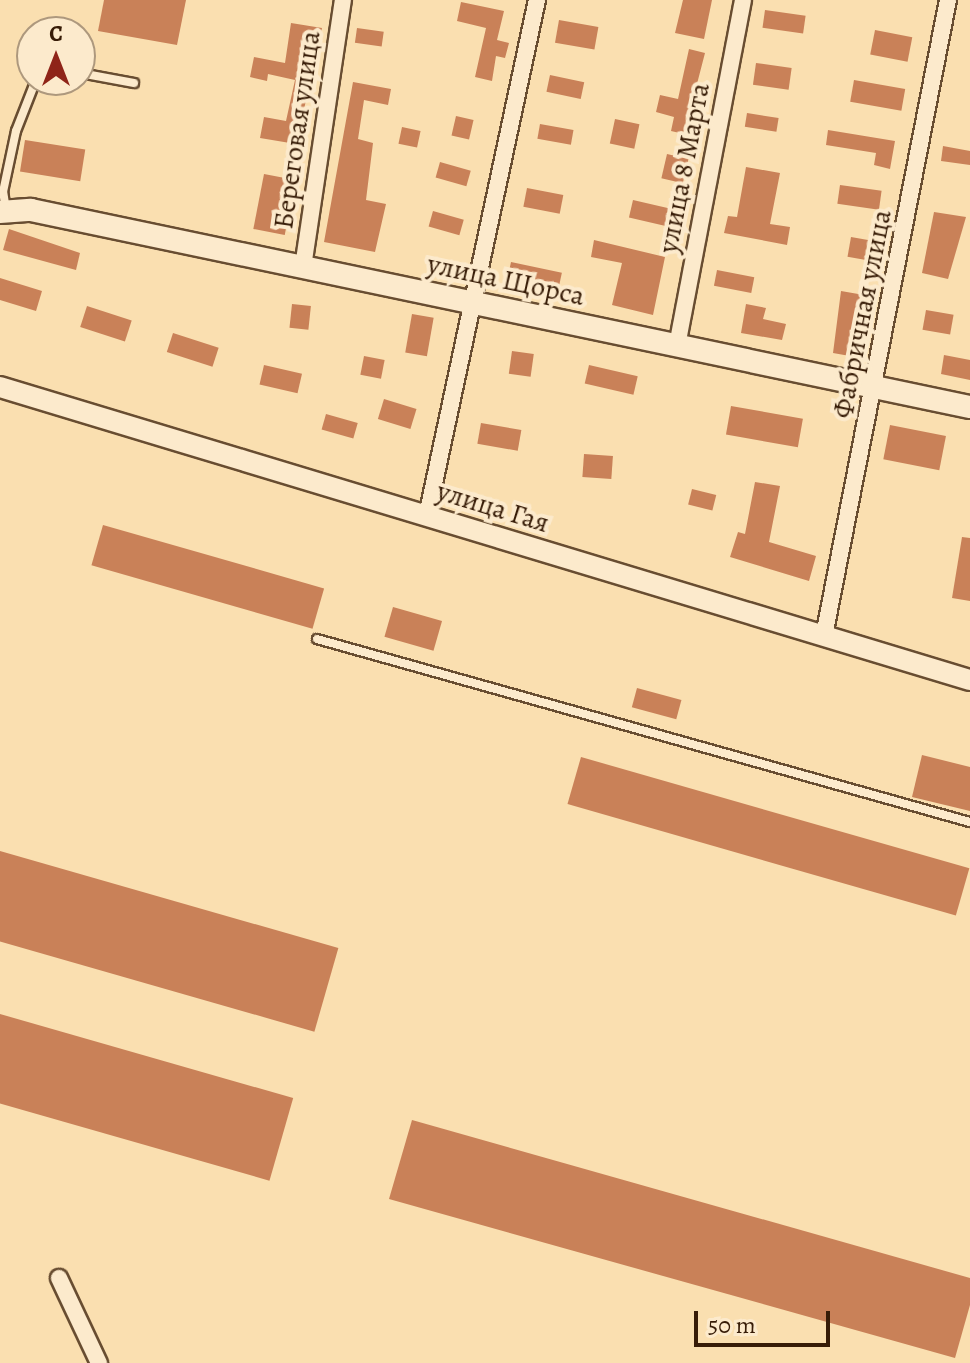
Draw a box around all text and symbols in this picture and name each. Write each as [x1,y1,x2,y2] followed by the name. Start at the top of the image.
[16,16,96,96] north arrow
[49,19,63,49] text: С
[266,29,328,231] street label: Береговая улица
[651,80,717,256] street label: улица 8 Марта
[825,207,899,421] street label: Фабричная улица
[424,247,588,313] street label: улица Щорса
[433,474,553,540] street label: улица Гая
[698,1295,834,1345] scale bar
[708,1309,756,1341] text: 50 m

